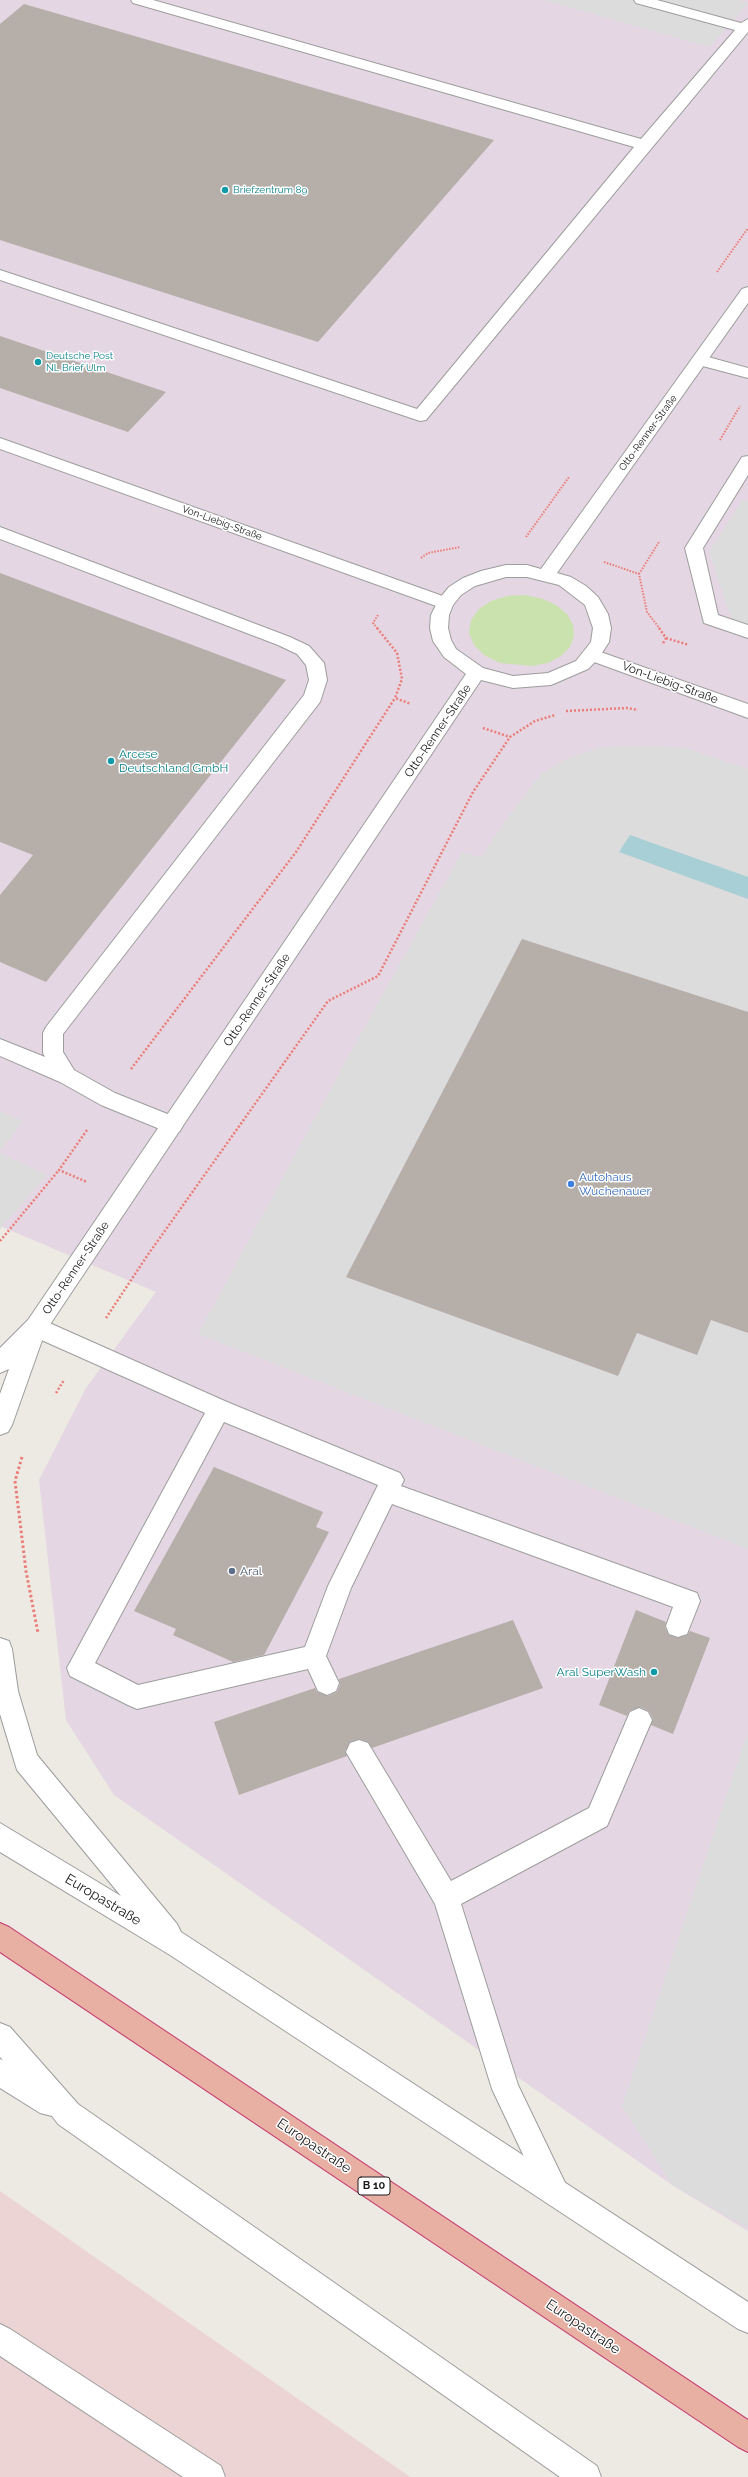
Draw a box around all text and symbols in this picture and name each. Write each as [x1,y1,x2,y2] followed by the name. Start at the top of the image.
[233,184,307,196] place label: Briefzentrum 89
[220,185,230,195] marker: Briefzentrum 89
[46,350,113,374] place label: Deutsche Post NL Brief Ulm
[33,357,43,367] marker: Deutsche Post NL Brief Ulm
[616,393,680,473] street label: Otto-Renner-Straße
[180,503,264,543] street label: Von-Liebig-Straße
[620,659,720,707] street label: Von-Liebig-Straße
[401,682,475,780] street label: Otto-Renner-Straße
[119,747,228,775] place label: Arcese Deutschland GmbH
[106,756,116,766] marker: Arcese Deutschland GmbH
[220,951,294,1049] street label: Otto-Renner-Straße
[579,1170,651,1198] place label: Autohaus Wuchenauer
[566,1179,576,1189] marker: Autohaus Wuchenauer
[39,1219,113,1317] street label: Otto-Renner-Straße
[240,1564,262,1578] place label: Aral
[227,1566,237,1576] marker: Aral
[557,1665,646,1679] place label: Aral SuperWash
[649,1667,659,1677] marker: Aral SuperWash
[62,1871,144,1929] street label: Europastraße
[274,2115,354,2177] street label: Europastraße
[358,2177,390,2195] road number: B 10
[543,2296,623,2358] street label: Europastraße

